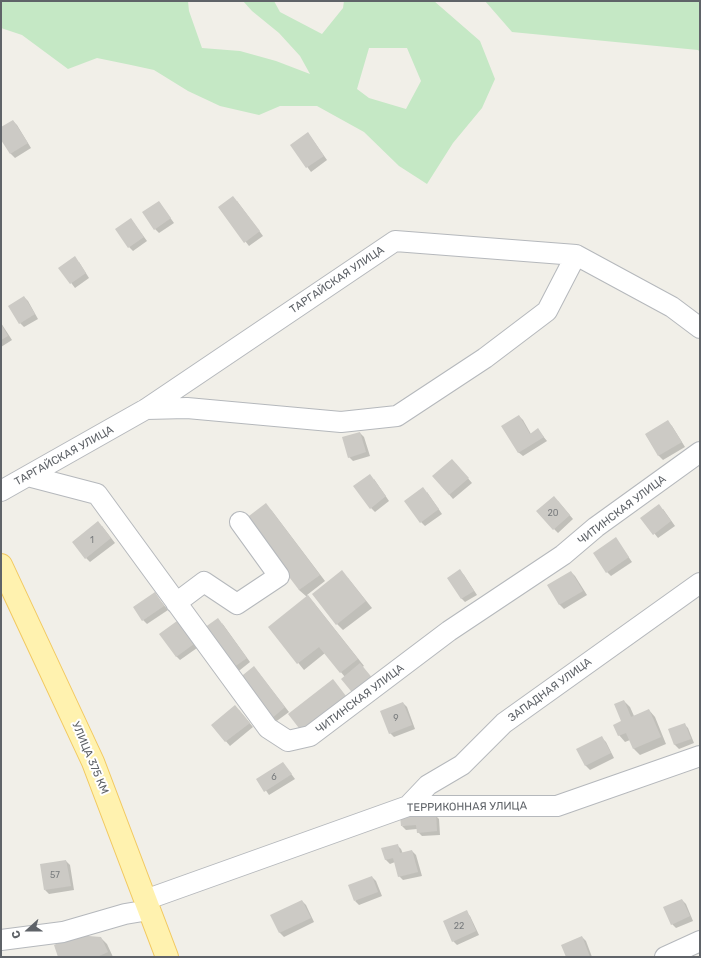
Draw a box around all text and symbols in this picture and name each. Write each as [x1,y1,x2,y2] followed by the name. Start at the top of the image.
[287,243,387,317] street label: ТАРГАЙСКАЯ УЛИЦА
[12,423,116,489] street label: ТАРГАЙСКАЯ УЛИЦА
[575,473,669,547] street label: ЧИТИНСКАЯ УЛИЦА
[548,508,558,518] house number: 20
[90,535,94,545] house number: 1
[506,655,594,725] street label: ЗАПАДНАЯ УЛИЦА
[313,662,407,736] street label: ЧИТИНСКАЯ УЛИЦА
[393,713,399,723] house number: 9
[69,720,111,796] street label: УЛИЦА 375 КМ
[271,772,277,782] house number: 6
[407,799,527,815] street label: ТЕРРИКОННАЯ УЛИЦА
[50,870,60,880] house number: 57
[8,910,48,950] north arrow
[454,921,464,931] house number: 22
[9,929,24,940] text: С

